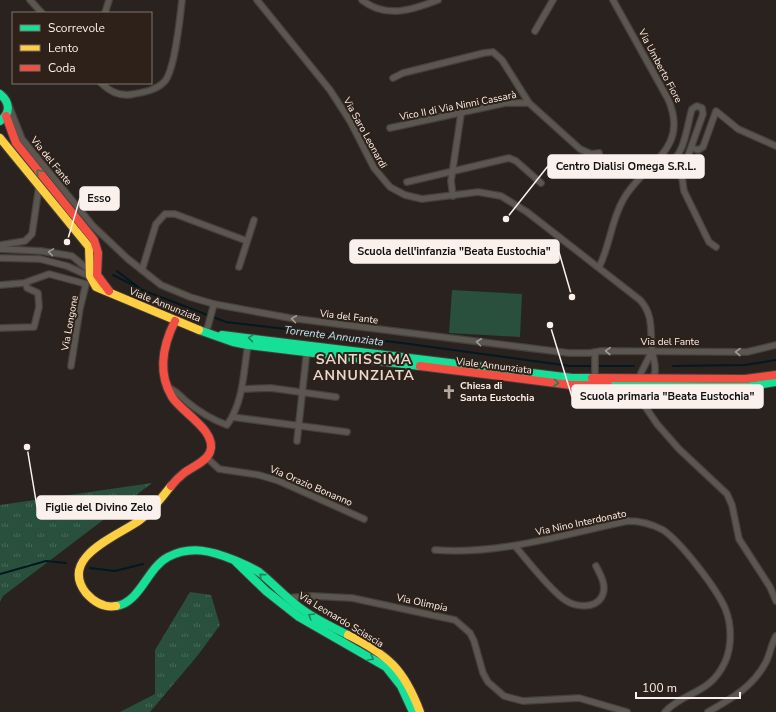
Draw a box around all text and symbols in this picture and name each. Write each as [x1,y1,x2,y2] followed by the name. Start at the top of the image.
[12,12,152,84] legend
[48,20,105,36] text: Scorrevole
[634,26,685,105] street label: Via Umberto Fiore
[48,40,79,56] text: Lento
[48,60,76,76] text: Coda
[397,88,518,124] street label: Vico II di Via Ninni Cassarà
[339,94,390,171] street label: Via Saro Leonardi
[26,133,75,188] street label: Via del Fante
[548,155,704,178] callout: Centro Dialisi Omega S.R.L.
[556,159,697,174] text: Centro Dialisi Omega S.R.L.
[37,169,44,177] one-way arrow
[80,187,119,210] callout: Esso
[87,191,111,206] text: Esso
[350,240,559,263] callout: Scuola dell'infanzia "Beata Eustochia"
[357,244,551,259] text: Scuola dell'infanzia "Beata Eustochia"
[47,248,54,257] one-way arrow
[126,284,203,326] street label: Viale Annunziata
[58,294,82,353] street label: Via Longone
[318,306,379,328] street label: Via del Fante
[291,314,297,323] one-way arrow
[283,322,385,350] water label: Torrente Annunziata
[248,334,254,343] one-way arrow
[640,335,699,349] street label: Via del Fante
[476,338,482,347] one-way arrow
[605,347,611,355] one-way arrow
[735,347,741,356] one-way arrow
[313,350,415,385] district label: SANTISSIMA ANNUNZIATA
[454,354,533,378] street label: Viale Annunziata
[460,379,534,405] place label: Chiesa di Santa Eustochia
[553,379,559,388] one-way arrow
[441,384,457,400] church icon: Chiesa di Santa Eustochia
[572,385,763,408] callout: Scuola primaria "Beata Eustochia"
[580,389,754,404] text: Scuola primaria "Beata Eustochia"
[266,462,355,510] street label: Via Orazio Bonanno
[37,496,160,519] callout: Figlie del Divino Zelo
[45,500,153,515] text: Figlie del Divino Zelo
[533,506,628,540] street label: Via Nino Interdonato
[259,574,266,581] one-way arrow
[295,588,386,651] street label: Via Leonardo Sciascia
[394,591,449,615] street label: Via Olimpia
[308,613,315,620] one-way arrow
[367,653,374,660] one-way arrow
[636,674,740,700] scale bar
[642,680,677,696] text: 100 m

